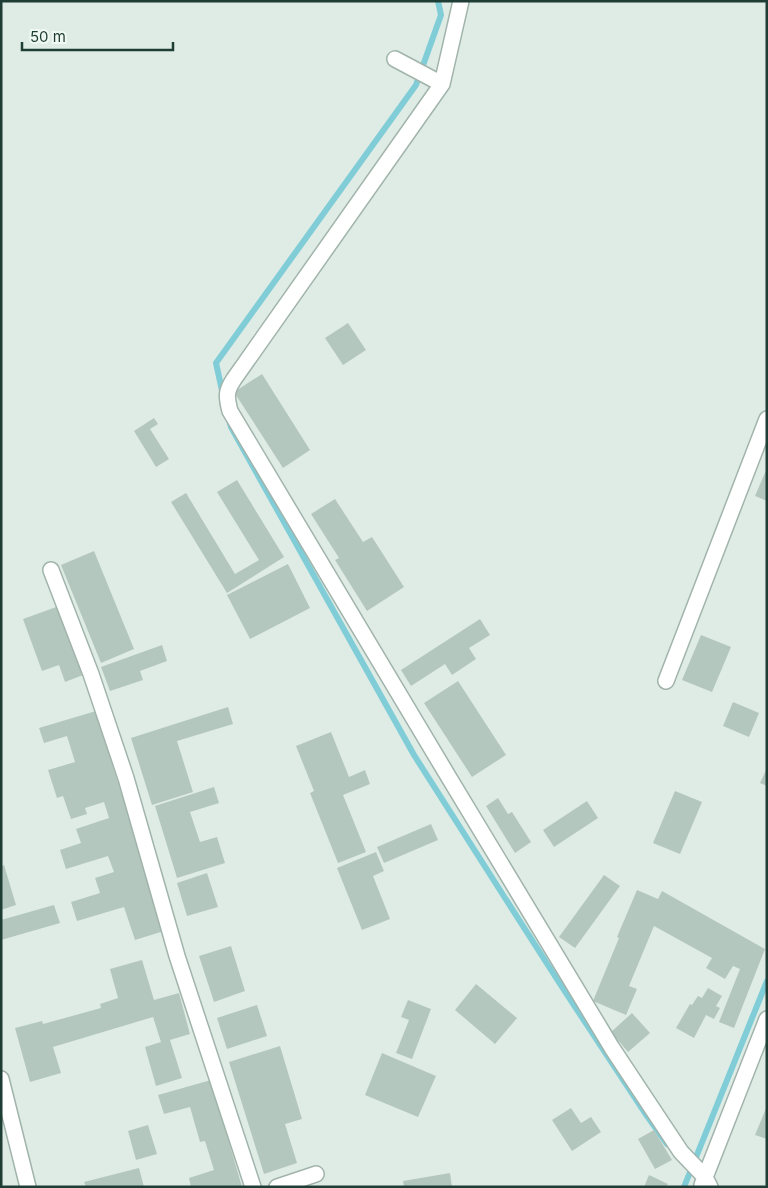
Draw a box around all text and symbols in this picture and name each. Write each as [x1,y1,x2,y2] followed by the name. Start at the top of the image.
[22,20,174,52] scale bar
[30,27,66,46] text: 50 m

